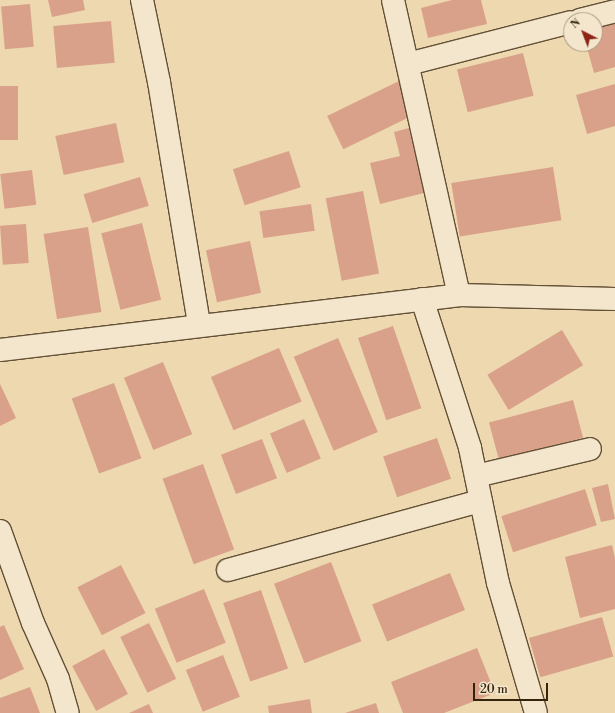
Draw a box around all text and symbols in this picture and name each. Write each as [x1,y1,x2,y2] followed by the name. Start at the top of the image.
[563,12,603,52] north arrow
[568,16,584,32] text: N
[475,675,550,701] scale bar
[480,682,508,697] text: 20 m

